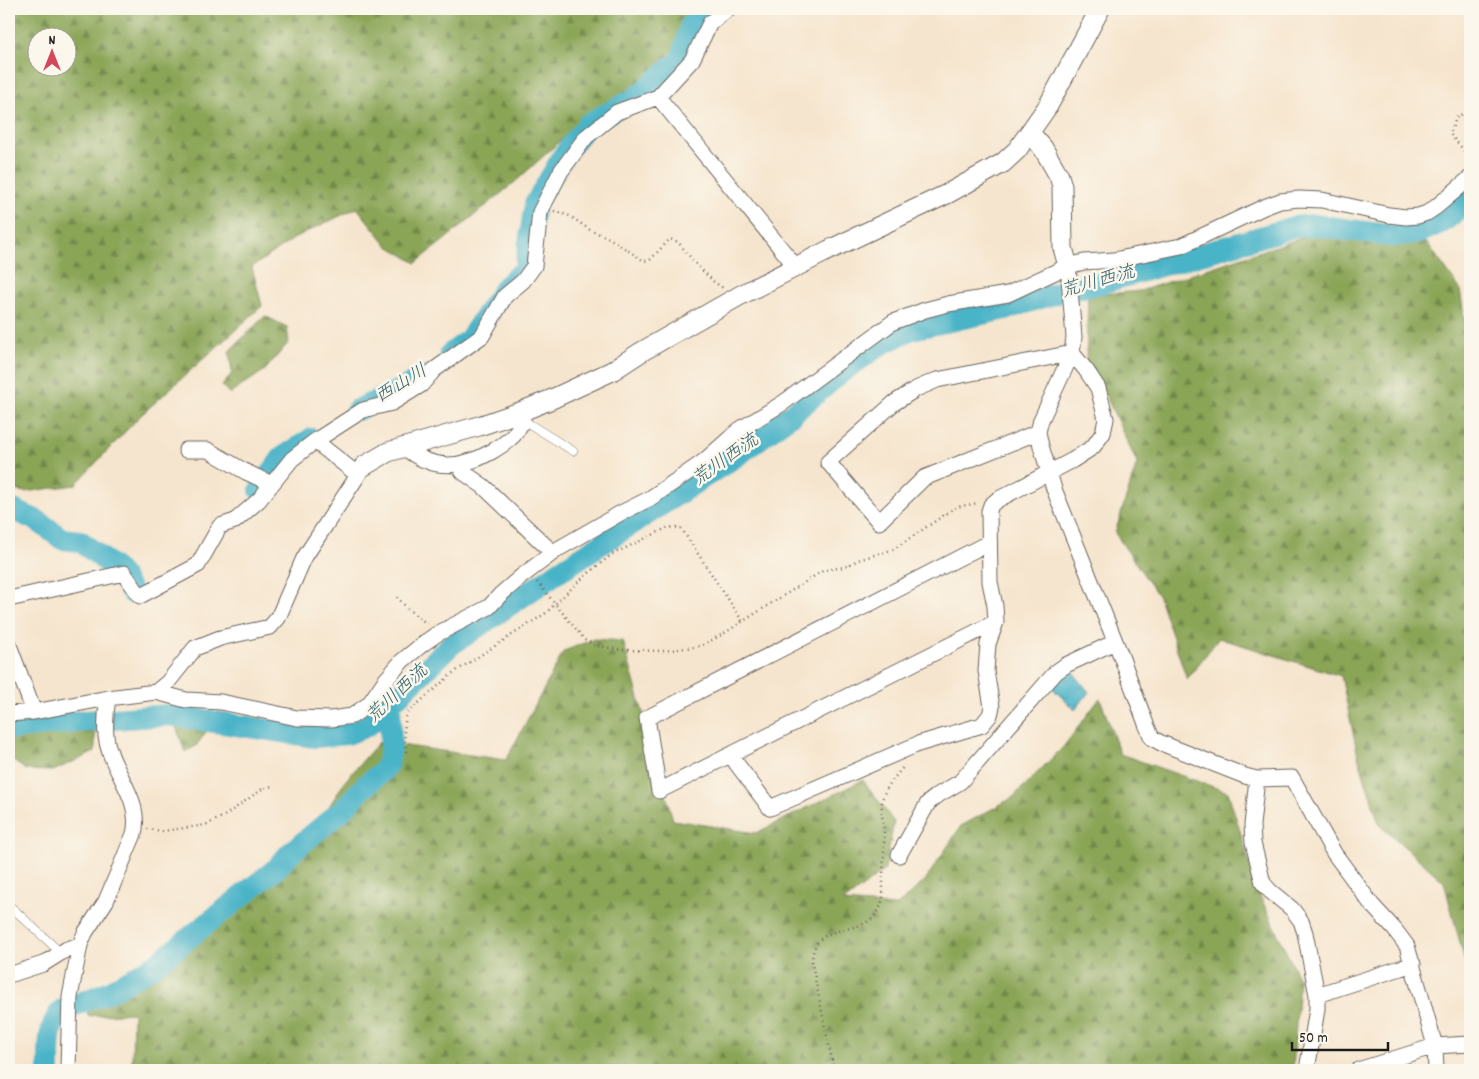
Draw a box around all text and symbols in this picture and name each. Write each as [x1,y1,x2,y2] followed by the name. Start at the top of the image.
[28,28,78,78] north arrow
[49,31,56,51] text: N
[1058,259,1139,306] water label: 荒川西流
[371,359,433,411] water label: 西山川
[687,428,766,494] water label: 荒川西流
[361,659,436,731] water label: 荒川西流
[1292,1019,1388,1051] scale bar
[1299,1028,1328,1050] text: 50 m

